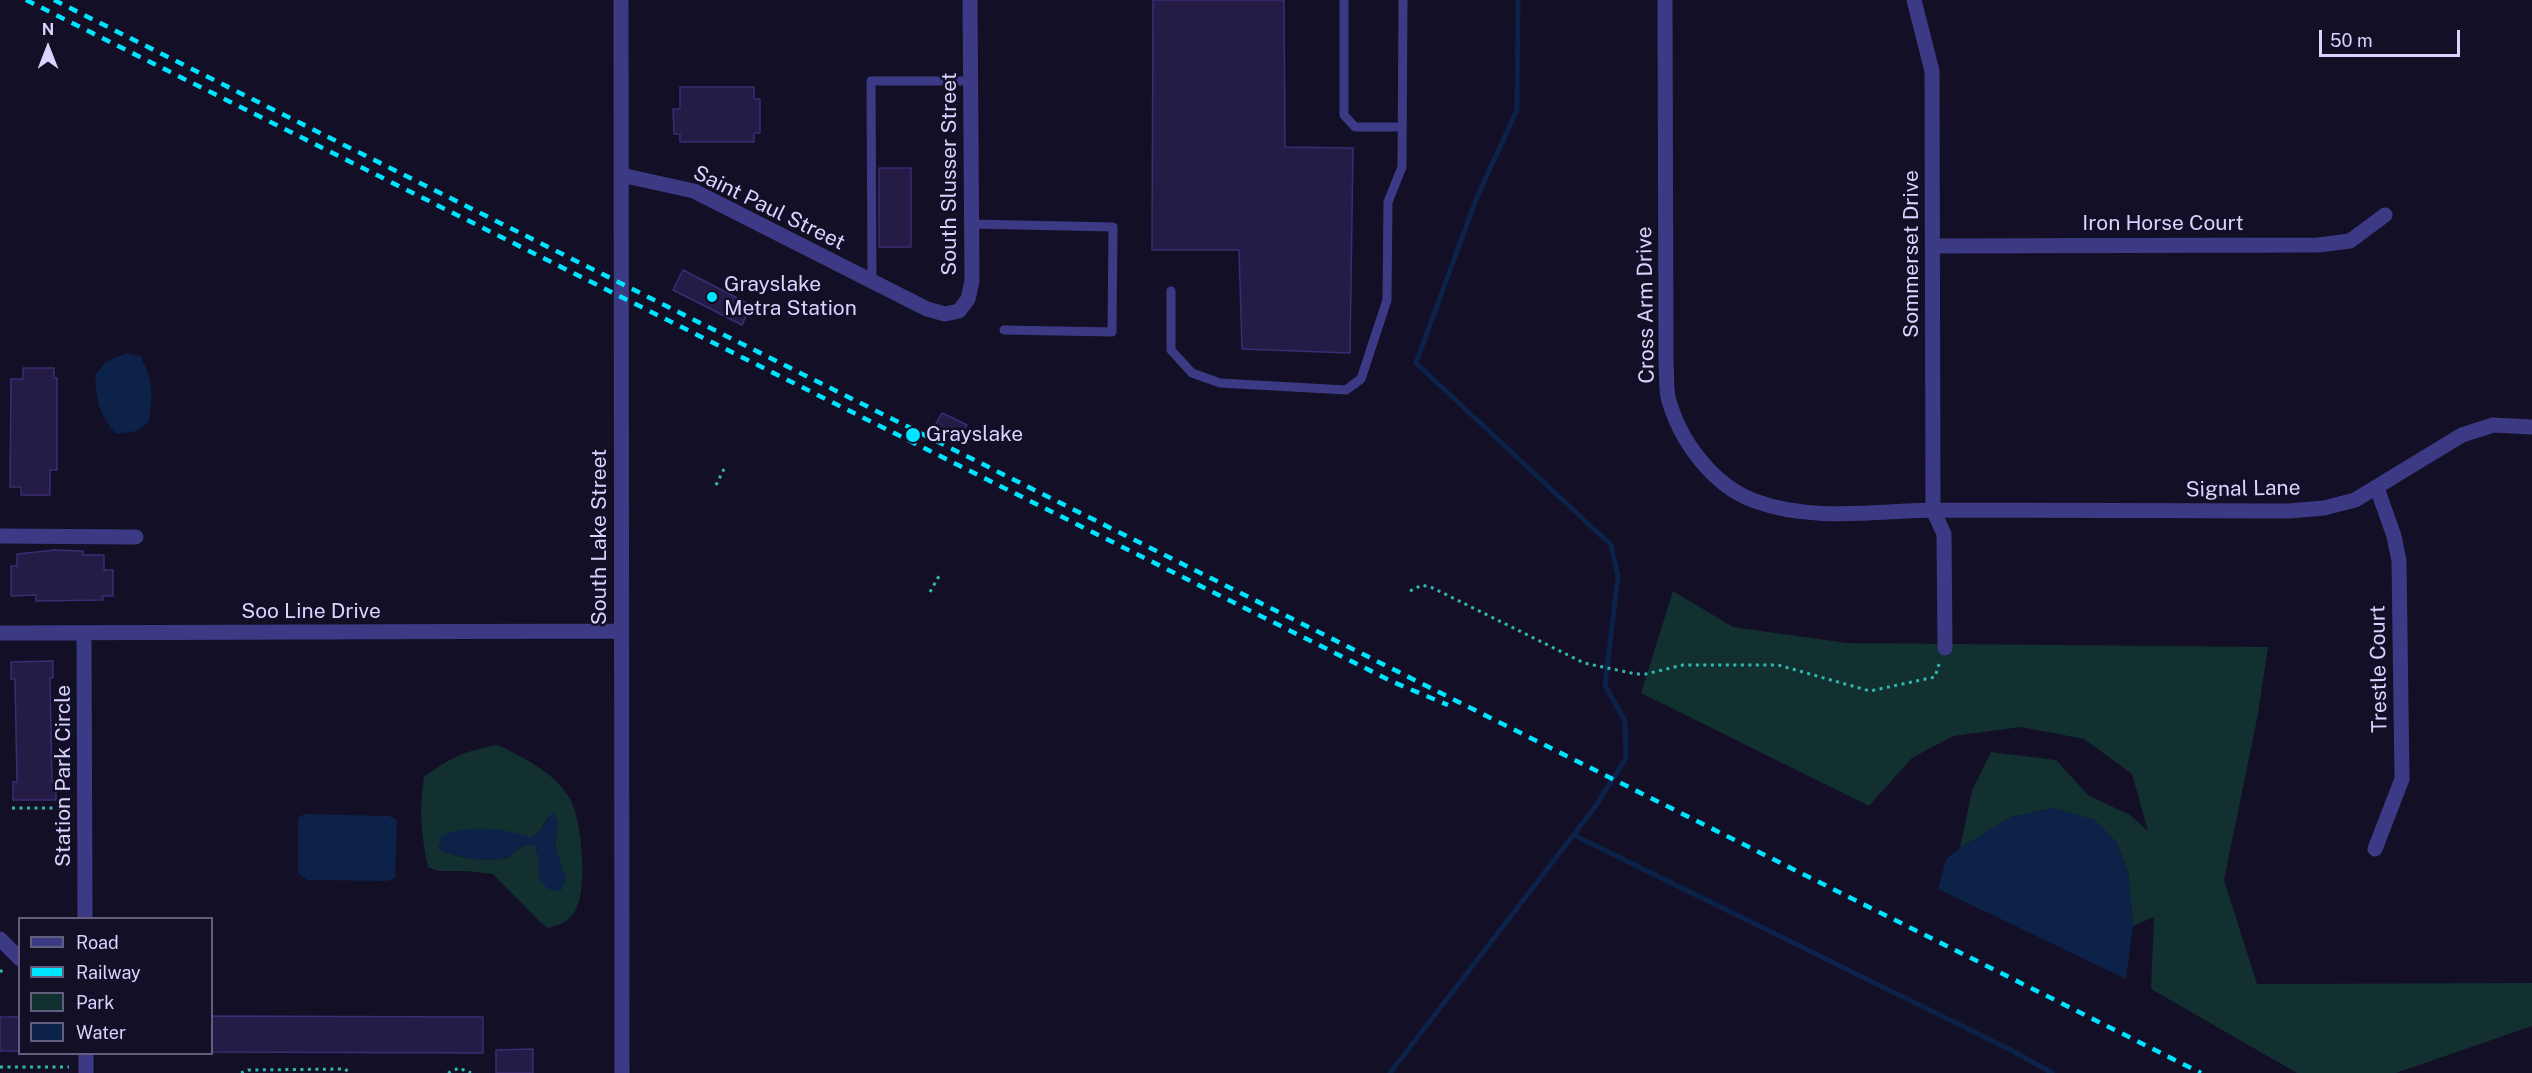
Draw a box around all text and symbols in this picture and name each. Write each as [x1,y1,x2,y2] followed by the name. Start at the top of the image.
[18,18,78,78] north arrow
[2322,18,2463,56] scale bar
[42,20,54,39] text: N
[2330,30,2373,51] text: 50 m
[937,72,963,276] street label: South Slusser Street
[689,160,849,256] street label: Saint Paul Street
[1899,170,1925,338] street label: Sommerset Drive
[2082,211,2244,237] street label: Iron Horse Court
[1632,226,1660,384] street label: Cross Arm Drive
[724,272,857,322] place label: Grayslake Metra Station
[705,290,719,304] marker: Grayslake Metra Station
[926,422,1023,448] place label: Grayslake
[904,426,922,444] marker: Grayslake
[587,449,613,625] street label: South Lake Street
[2185,475,2301,503] street label: Signal Lane
[241,599,381,625] street label: Soo Line Drive
[2365,605,2393,733] street label: Trestle Court
[51,685,77,867] street label: Station Park Circle
[18,917,213,1055] legend
[76,932,119,953] text: Road
[76,962,141,983] text: Railway
[76,992,114,1013] text: Park
[76,1022,126,1043] text: Water

